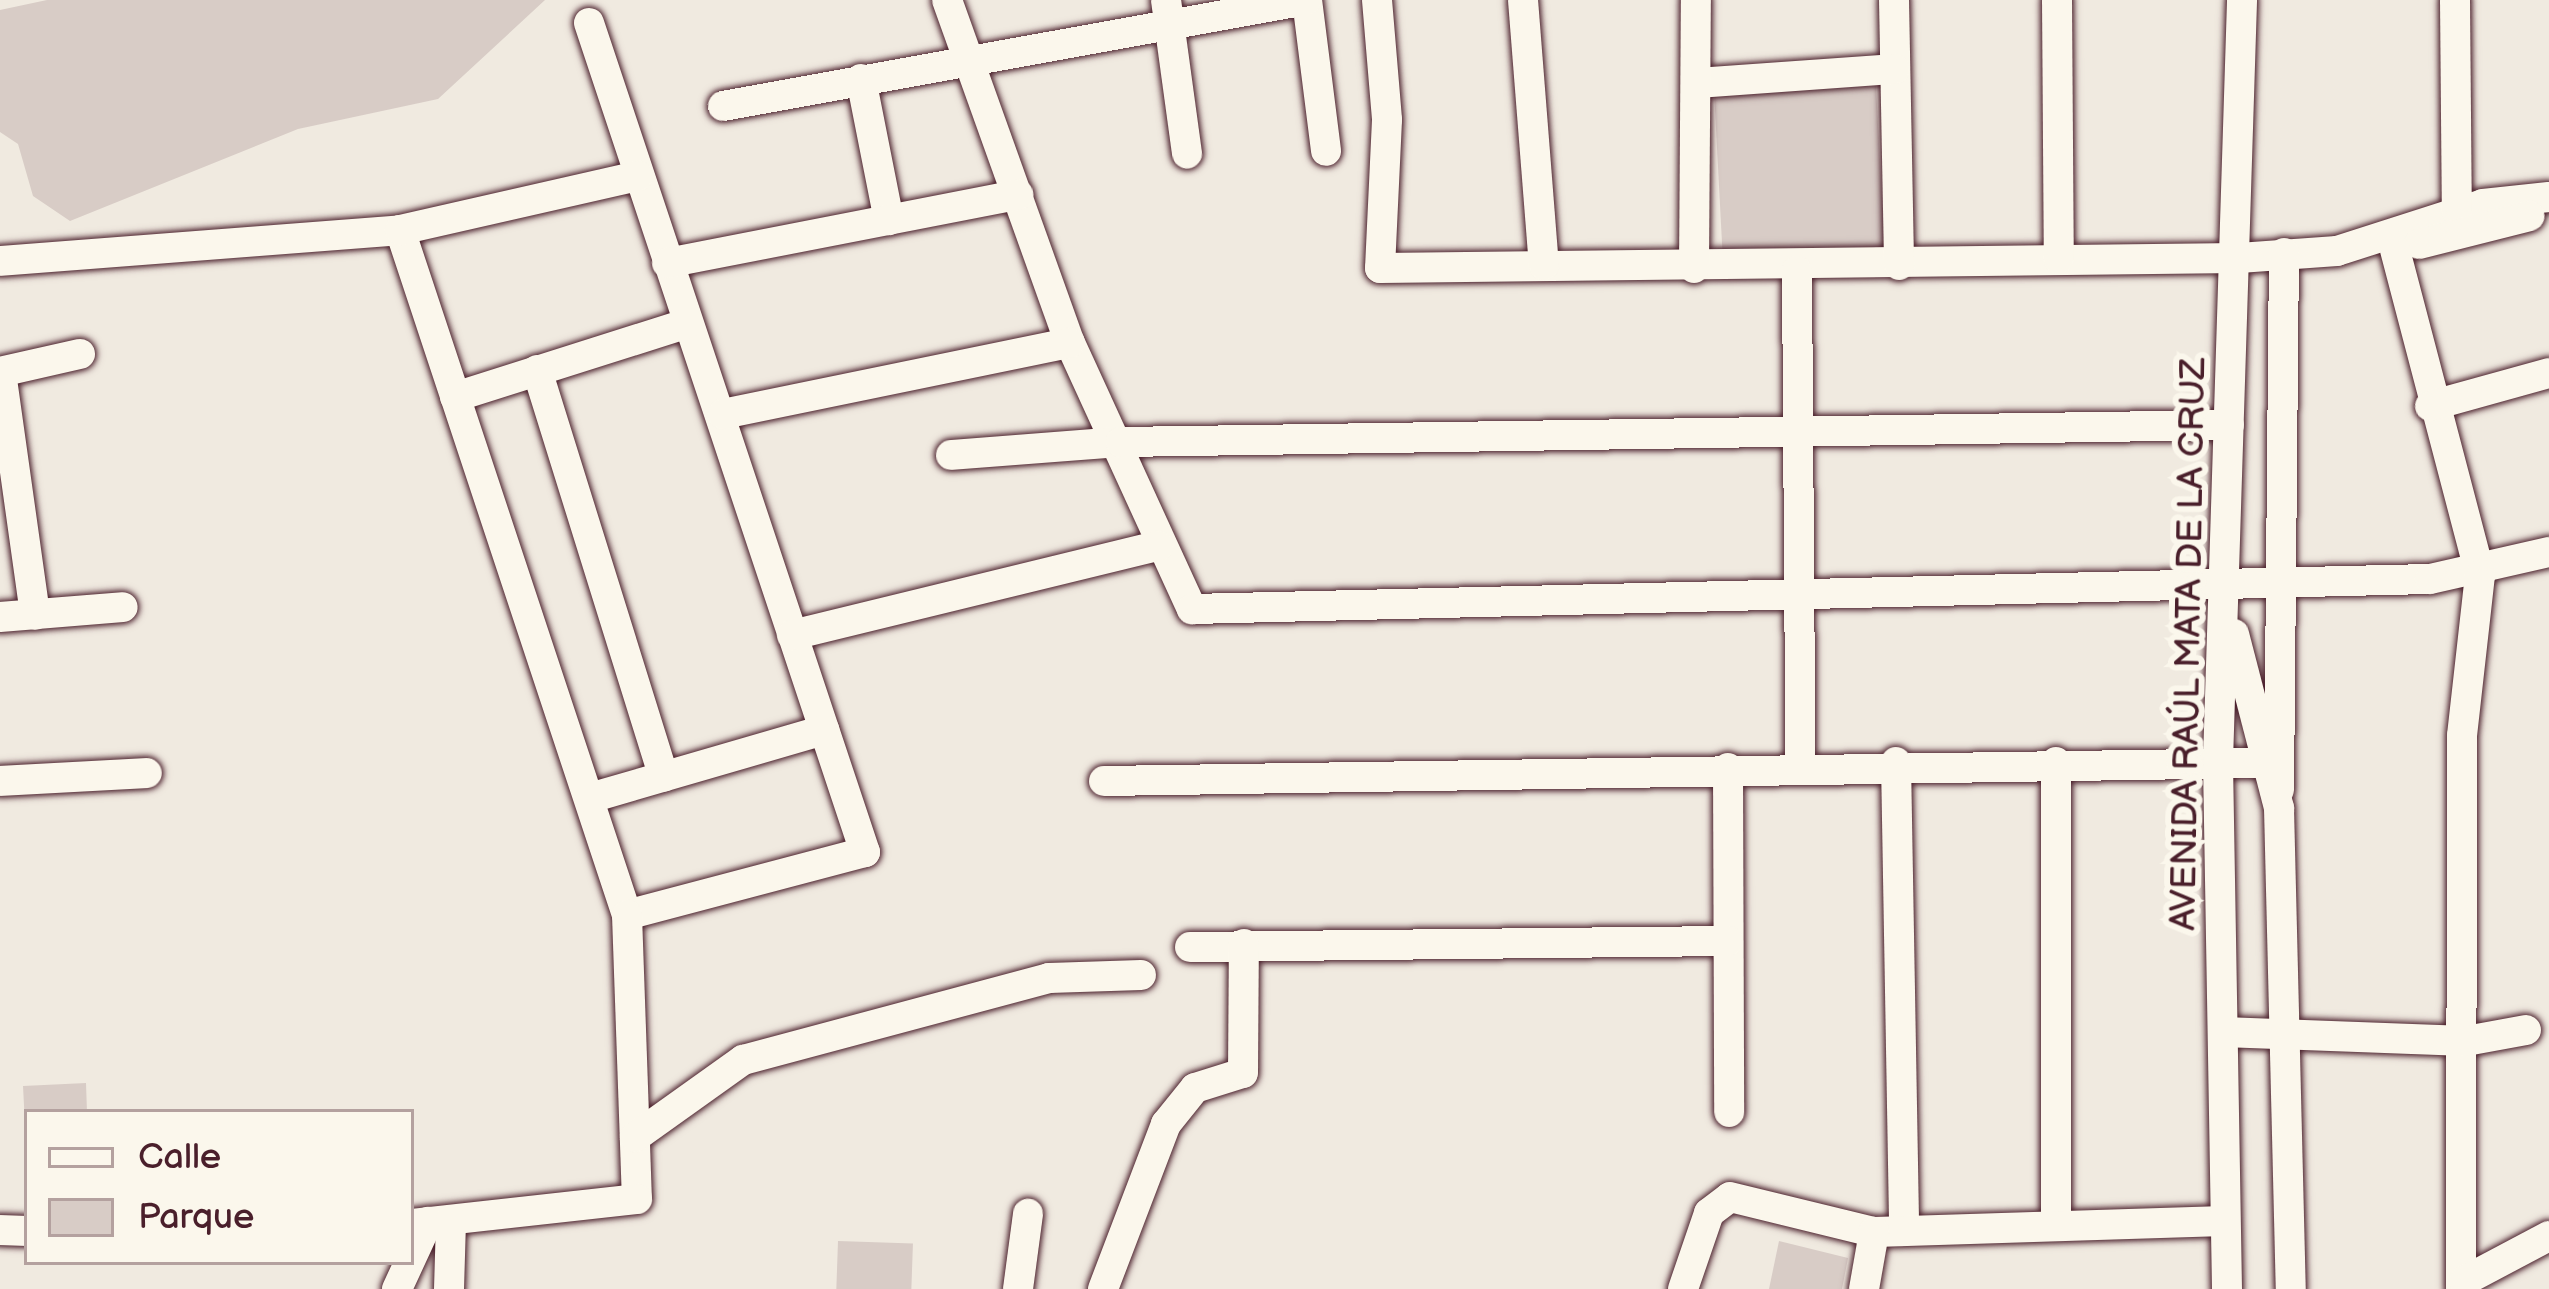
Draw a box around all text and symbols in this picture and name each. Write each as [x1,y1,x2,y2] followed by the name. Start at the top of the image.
[2162,357,2216,931] street label: AVENIDA RAÚL MATA DE LA CRUZ
[24,1109,414,1265] legend
[138,1136,221,1179] text: Calle
[138,1196,254,1239] text: Parque

